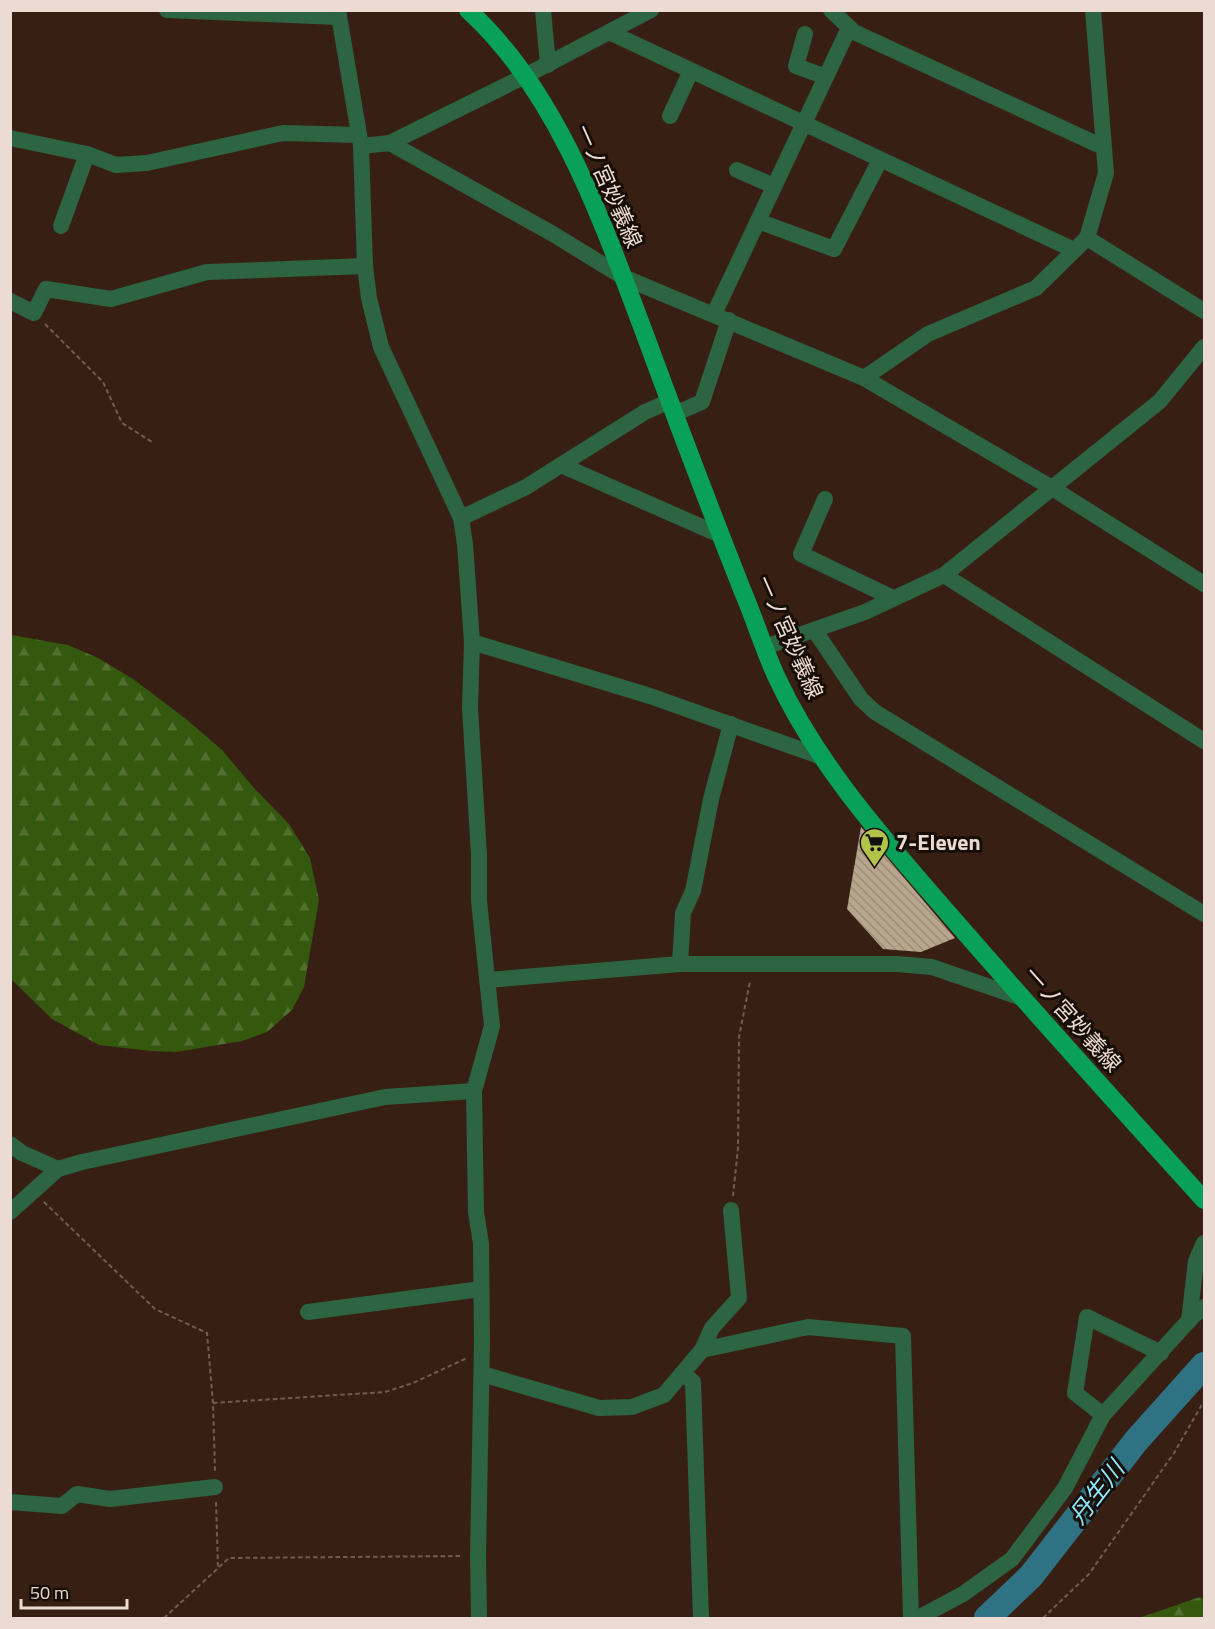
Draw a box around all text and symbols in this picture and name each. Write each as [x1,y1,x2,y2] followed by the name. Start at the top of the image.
[567,119,651,253] street label: 一ノ宮妙義線
[748,570,832,704] street label: 一ノ宮妙義線
[896,825,981,859] place label: 7-Eleven
[859,826,891,868] supermarket icon: 7-Eleven
[1016,959,1130,1079] street label: 一ノ宮妙義線
[1060,1450,1134,1531] water label: 丹生川
[21,1572,128,1610] scale bar
[30,1579,69,1606] text: 50 m

